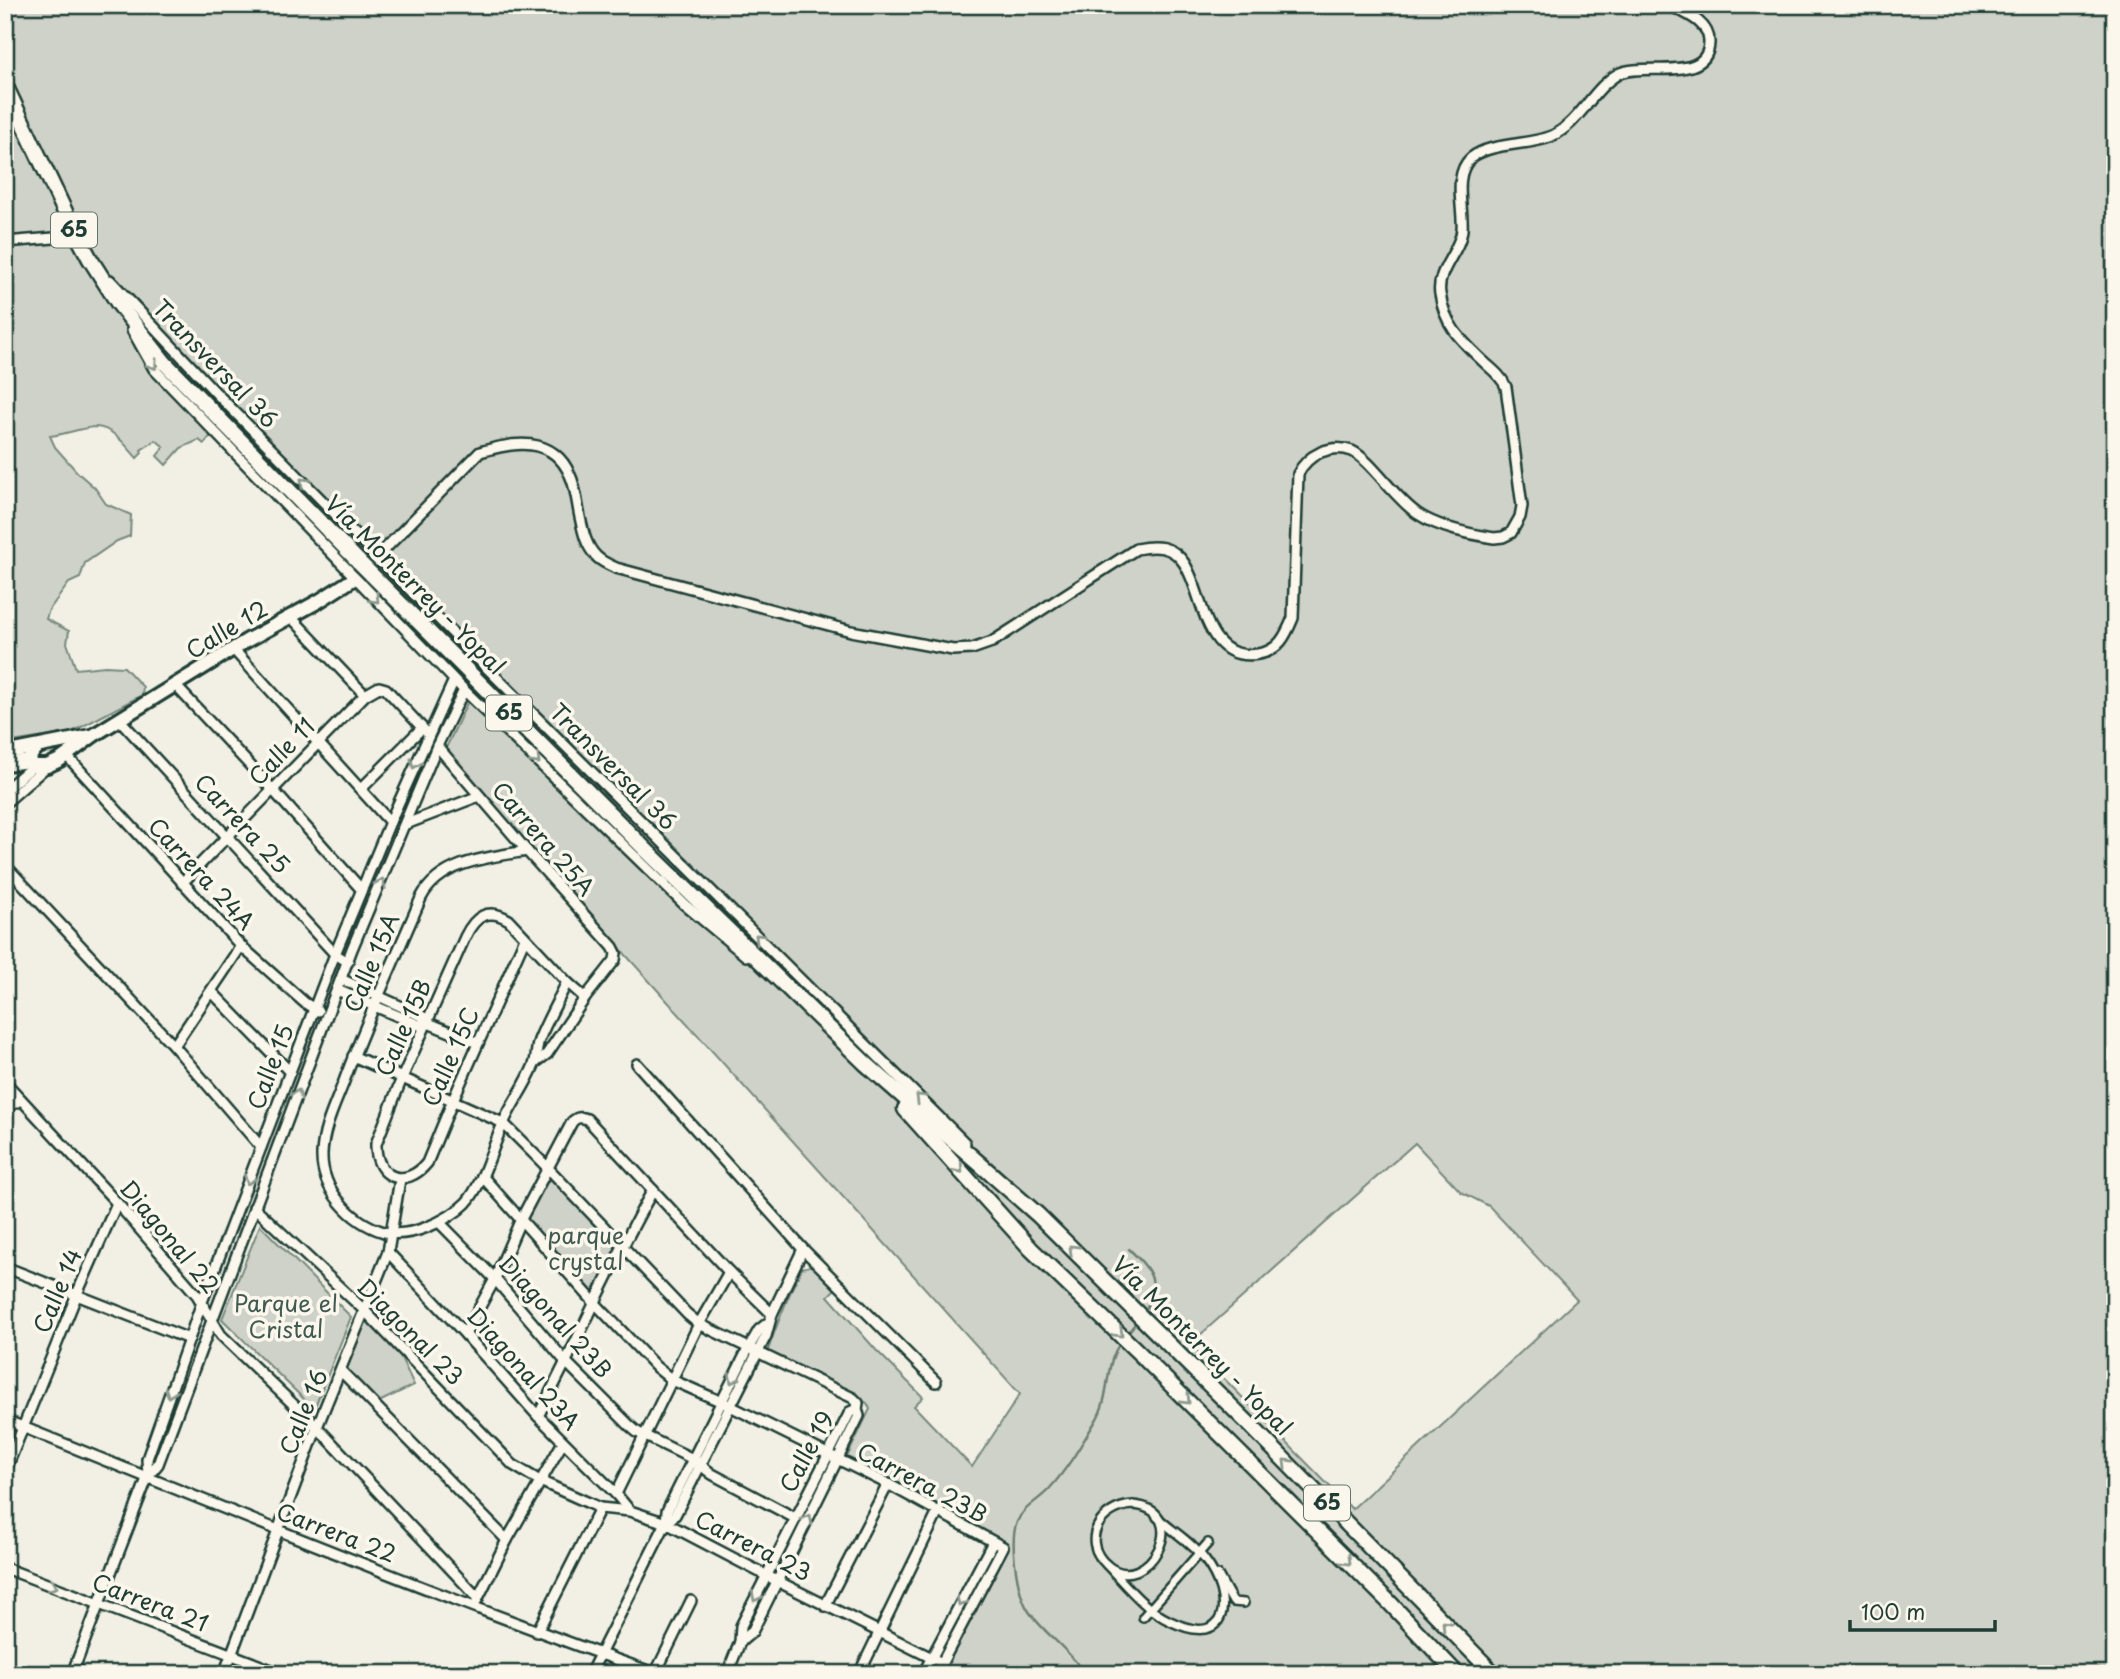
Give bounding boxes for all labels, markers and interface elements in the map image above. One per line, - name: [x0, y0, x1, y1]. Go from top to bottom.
- road number: 65: [51, 212, 97, 247]
- street label: Transversal 36: [145, 291, 287, 435]
- one-way arrow: [144, 357, 157, 370]
- one-way arrow: [300, 477, 313, 490]
- street label: Vía Monterrey - Yopal: [318, 486, 514, 682]
- street label: Calle 12: [179, 591, 274, 667]
- one-way arrow: [367, 591, 380, 604]
- street label: Transversal 36: [542, 694, 686, 838]
- road number: 65: [486, 696, 532, 730]
- street label: Calle 11: [240, 709, 322, 793]
- one-way arrow: [528, 752, 541, 765]
- one-way arrow: [409, 757, 423, 769]
- street label: Carrera 25: [187, 765, 299, 881]
- street label: Carrera 25A: [484, 773, 604, 903]
- street label: Carrera 24A: [141, 809, 264, 937]
- one-way arrow: [373, 877, 387, 890]
- street label: Calle 15A: [334, 907, 407, 1018]
- one-way arrow: [755, 934, 767, 946]
- street label: Calle 15B: [366, 973, 440, 1082]
- street label: Calle 15C: [412, 1001, 487, 1112]
- street label: Calle 15: [237, 1019, 302, 1114]
- one-way arrow: [289, 1089, 303, 1101]
- one-way arrow: [916, 1094, 929, 1107]
- one-way arrow: [951, 1161, 963, 1174]
- street label: Diagonal 22: [112, 1172, 228, 1300]
- one-way arrow: [243, 1174, 257, 1186]
- park label: parque crystal: [547, 1217, 625, 1278]
- street label: Calle 14: [23, 1243, 90, 1338]
- one-way arrow: [1068, 1244, 1081, 1257]
- street label: Diagonal 23B: [491, 1247, 621, 1385]
- street label: Vía Monterrey - Yopal: [1105, 1247, 1301, 1443]
- street label: Diagonal 23: [350, 1269, 473, 1392]
- park label: Parque el Cristal: [234, 1285, 338, 1346]
- street label: Diagonal 23A: [459, 1299, 589, 1437]
- one-way arrow: [1111, 1325, 1124, 1338]
- street label: Calle 16: [270, 1363, 336, 1460]
- one-way arrow: [727, 1372, 741, 1384]
- one-way arrow: [164, 1387, 178, 1399]
- one-way arrow: [1178, 1392, 1191, 1405]
- street label: Calle 19: [770, 1404, 842, 1498]
- street label: Carrera 23B: [851, 1433, 994, 1531]
- one-way arrow: [1282, 1458, 1295, 1471]
- road number: 65: [1304, 1486, 1350, 1520]
- street label: Carrera 22: [272, 1493, 401, 1570]
- street label: Carrera 23: [689, 1500, 818, 1589]
- one-way arrow: [800, 1514, 814, 1526]
- one-way arrow: [1339, 1553, 1352, 1566]
- street label: Carrera 21: [87, 1563, 214, 1640]
- one-way arrow: [46, 1578, 58, 1592]
- scale bar: [1850, 1588, 1996, 1632]
- one-way arrow: [751, 1590, 764, 1603]
- one-way arrow: [955, 1595, 969, 1607]
- text: 100 m: [1861, 1595, 1925, 1627]
- one-way arrow: [1442, 1620, 1455, 1633]

